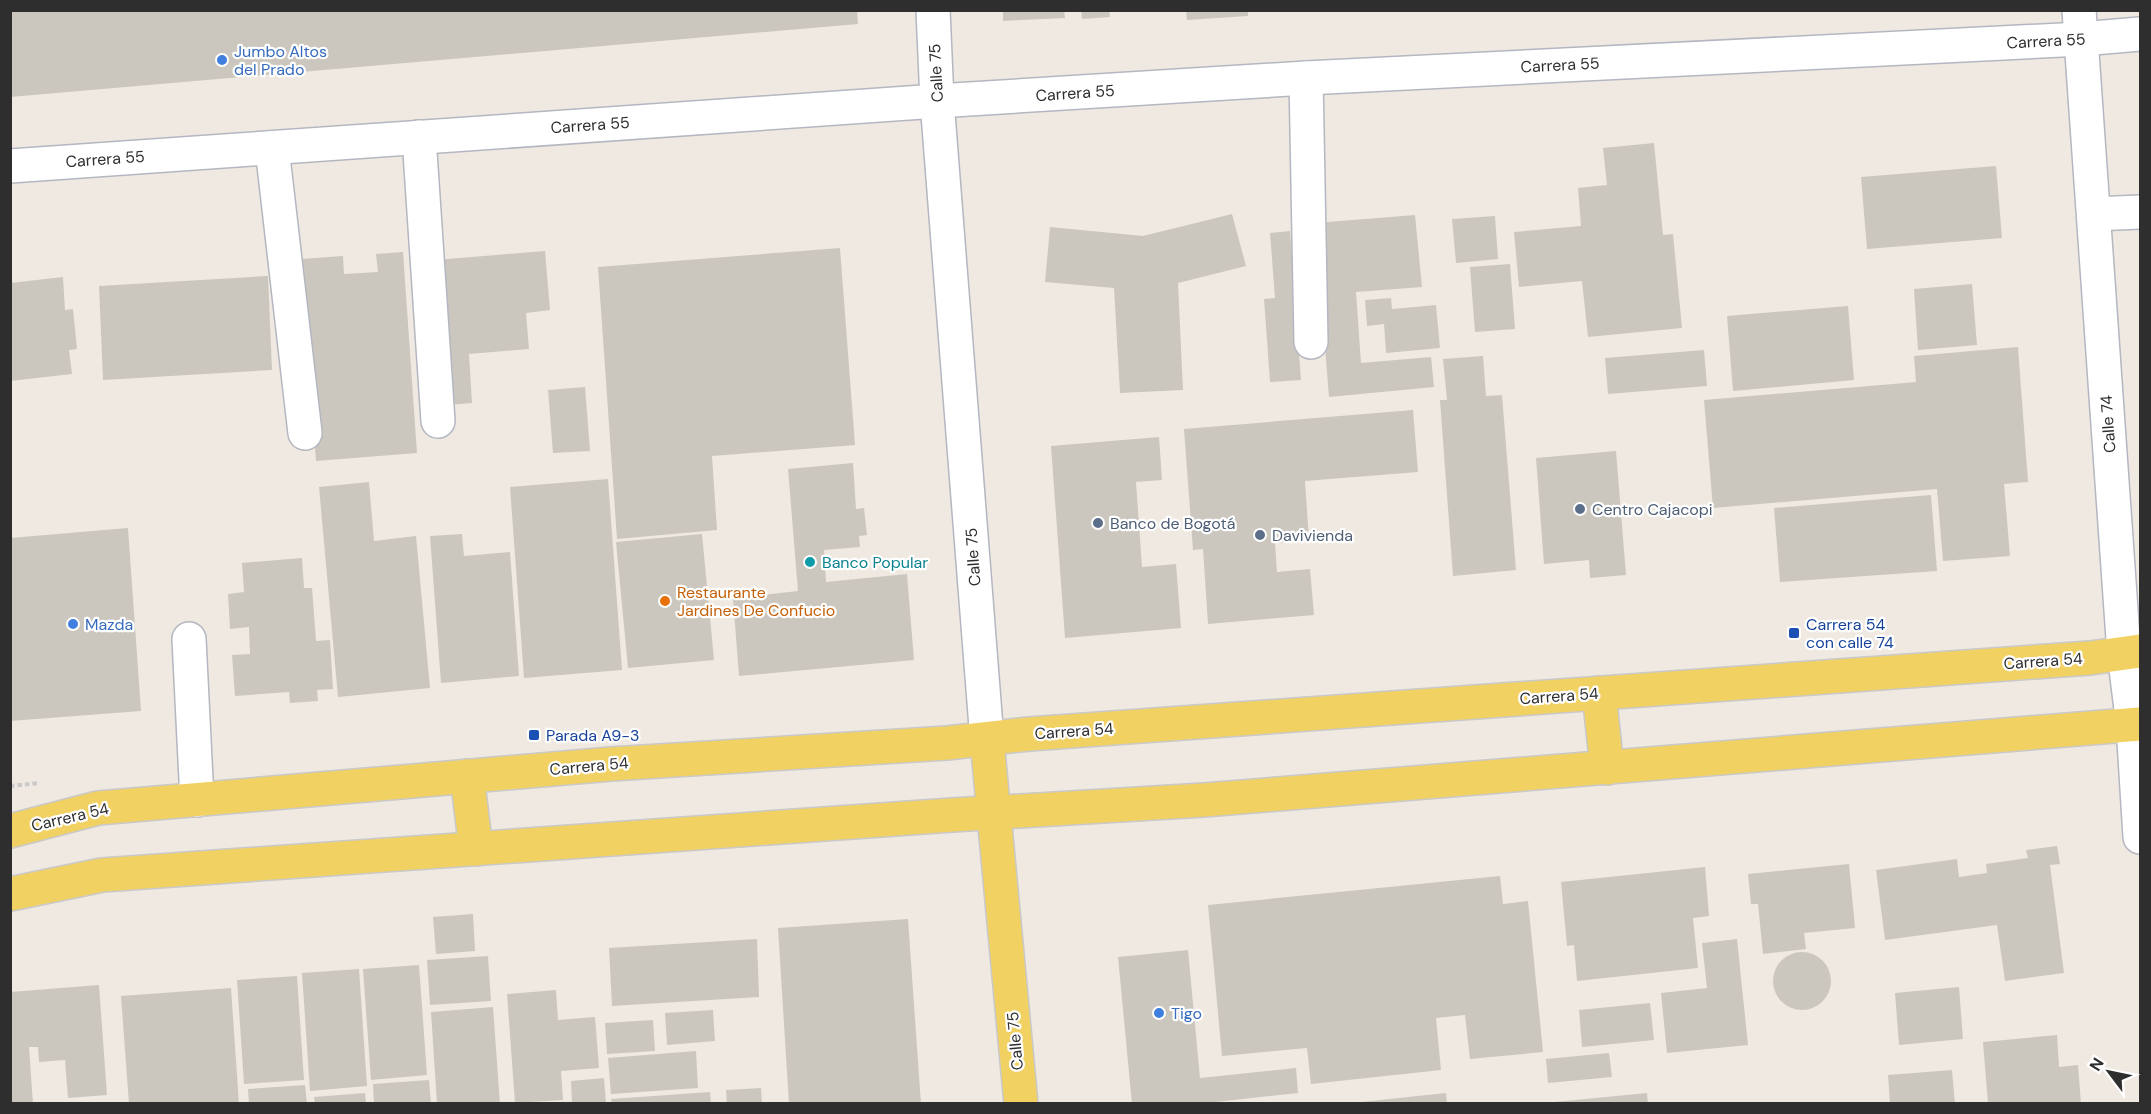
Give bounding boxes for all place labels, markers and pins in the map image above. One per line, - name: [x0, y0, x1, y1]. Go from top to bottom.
- place label: Jumbo Altos del Prado: [234, 41, 327, 80]
- marker: Jumbo Altos del Prado: [215, 53, 229, 67]
- place label: Centro Cajacopi: [1592, 499, 1713, 520]
- marker: Centro Cajacopi: [1573, 502, 1587, 516]
- place label: Banco de Bogotá: [1110, 513, 1235, 534]
- marker: Banco de Bogotá: [1091, 516, 1105, 530]
- place label: Davivienda: [1272, 525, 1353, 546]
- marker: Davivienda: [1253, 528, 1267, 542]
- place label: Banco Popular: [822, 552, 928, 573]
- marker: Banco Popular: [803, 555, 817, 569]
- place label: Restaurante Jardines De Confucio: [677, 582, 835, 621]
- marker: Restaurante Jardines De Confucio: [658, 594, 672, 608]
- place label: Mazda: [85, 614, 133, 635]
- place label: Carrera 54 con calle 74: [1806, 614, 1894, 653]
- marker: Mazda: [66, 617, 80, 631]
- marker: Carrera 54 con calle 74: [1787, 626, 1801, 640]
- place label: Parada A9-3: [546, 725, 639, 746]
- marker: Parada A9-3: [527, 728, 541, 742]
- place label: Tigo: [1171, 1003, 1202, 1024]
- marker: Tigo: [1152, 1006, 1166, 1020]

